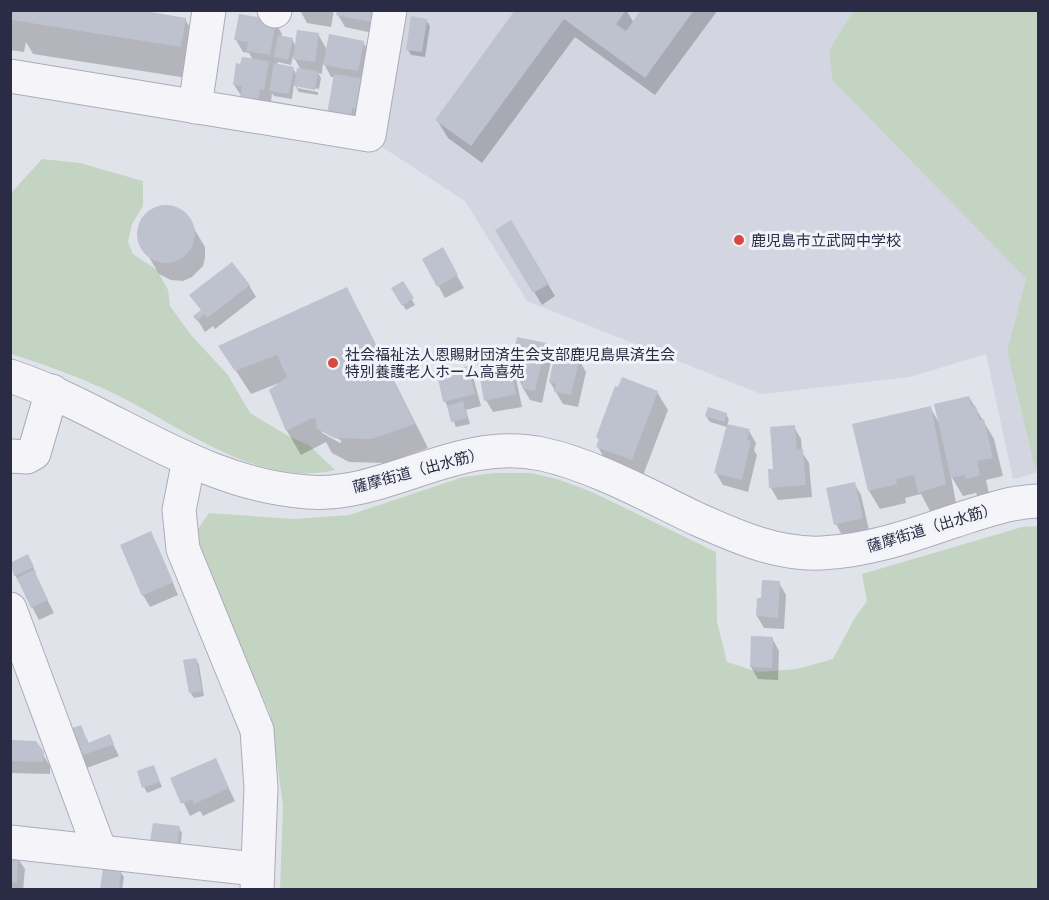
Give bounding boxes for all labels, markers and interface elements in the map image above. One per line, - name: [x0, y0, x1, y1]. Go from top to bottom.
- place label: 鹿児島市立武岡中学校: [751, 231, 901, 250]
- marker: 鹿児島市立武岡中学校: [732, 233, 746, 247]
- place label: 社会福祉法人恩賜財団済生会支部鹿児島県済生会 特別養護老人ホーム高喜苑: [345, 345, 675, 381]
- marker: 社会福祉法人恩賜財団済生会支部鹿児島県済生会 特別養護老人ホーム高喜苑: [326, 356, 340, 370]
- street label: 薩摩街道（出水筋）: [350, 443, 486, 497]
- street label: 薩摩街道（出水筋）: [865, 498, 999, 556]

